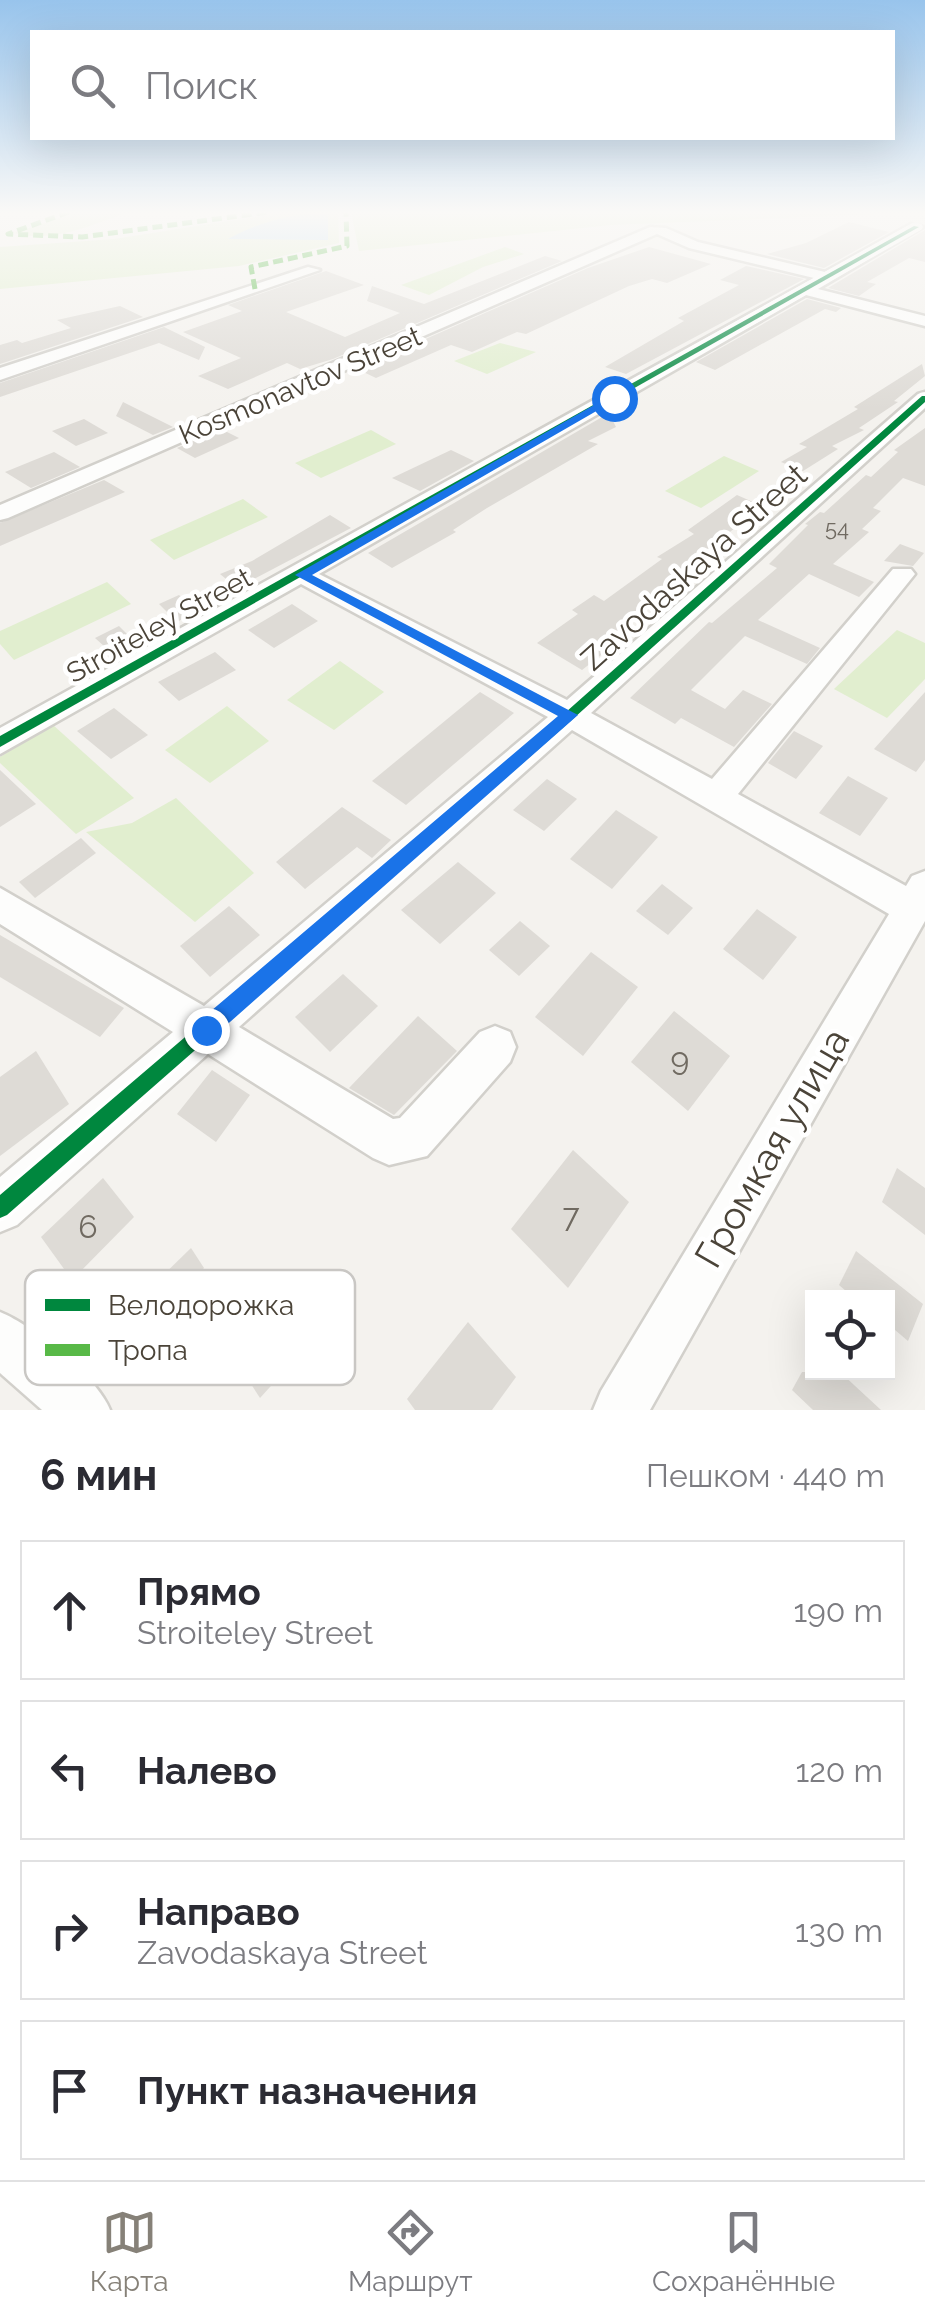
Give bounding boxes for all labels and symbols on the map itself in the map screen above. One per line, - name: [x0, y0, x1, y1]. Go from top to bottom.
- street label: Kosmonavtov Street: [174, 319, 427, 451]
- route start: [592, 376, 638, 422]
- street label: Zavodaskaya Street: [573, 456, 814, 678]
- house number: 54: [825, 515, 849, 541]
- street label: Stroiteley Street: [61, 561, 258, 690]
- route end: [184, 1008, 230, 1054]
- street label: Громкая улица: [685, 1020, 858, 1275]
- house number: 9: [671, 1040, 689, 1077]
- house number: 7: [562, 1197, 580, 1234]
- house number: 6: [78, 1208, 98, 1245]
- legend: [25, 1270, 355, 1385]
- text: Велодорожка: [108, 1289, 294, 1322]
- text: Тропа: [108, 1334, 188, 1367]

